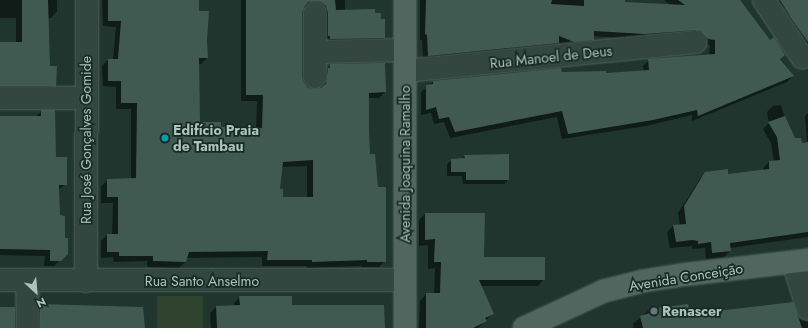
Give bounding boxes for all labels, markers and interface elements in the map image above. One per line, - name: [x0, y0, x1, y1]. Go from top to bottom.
- street label: Rua Manoel de Deus: [489, 42, 613, 72]
- street label: Rua José Gonçalves Gomide: [78, 56, 94, 224]
- street label: Avenida Joaquina Ramalho: [397, 85, 413, 243]
- place label: Edifício Praia de Tambau: [173, 122, 259, 154]
- marker: Edifício Praia de Tambau: [160, 133, 170, 143]
- street label: Avenida Conceição: [628, 260, 744, 294]
- north arrow: [16, 272, 56, 312]
- street label: Rua Santo Anselmo: [145, 273, 259, 289]
- text: N: [34, 294, 49, 312]
- place label: Renascer: [662, 303, 722, 319]
- marker: Renascer: [649, 306, 659, 316]

